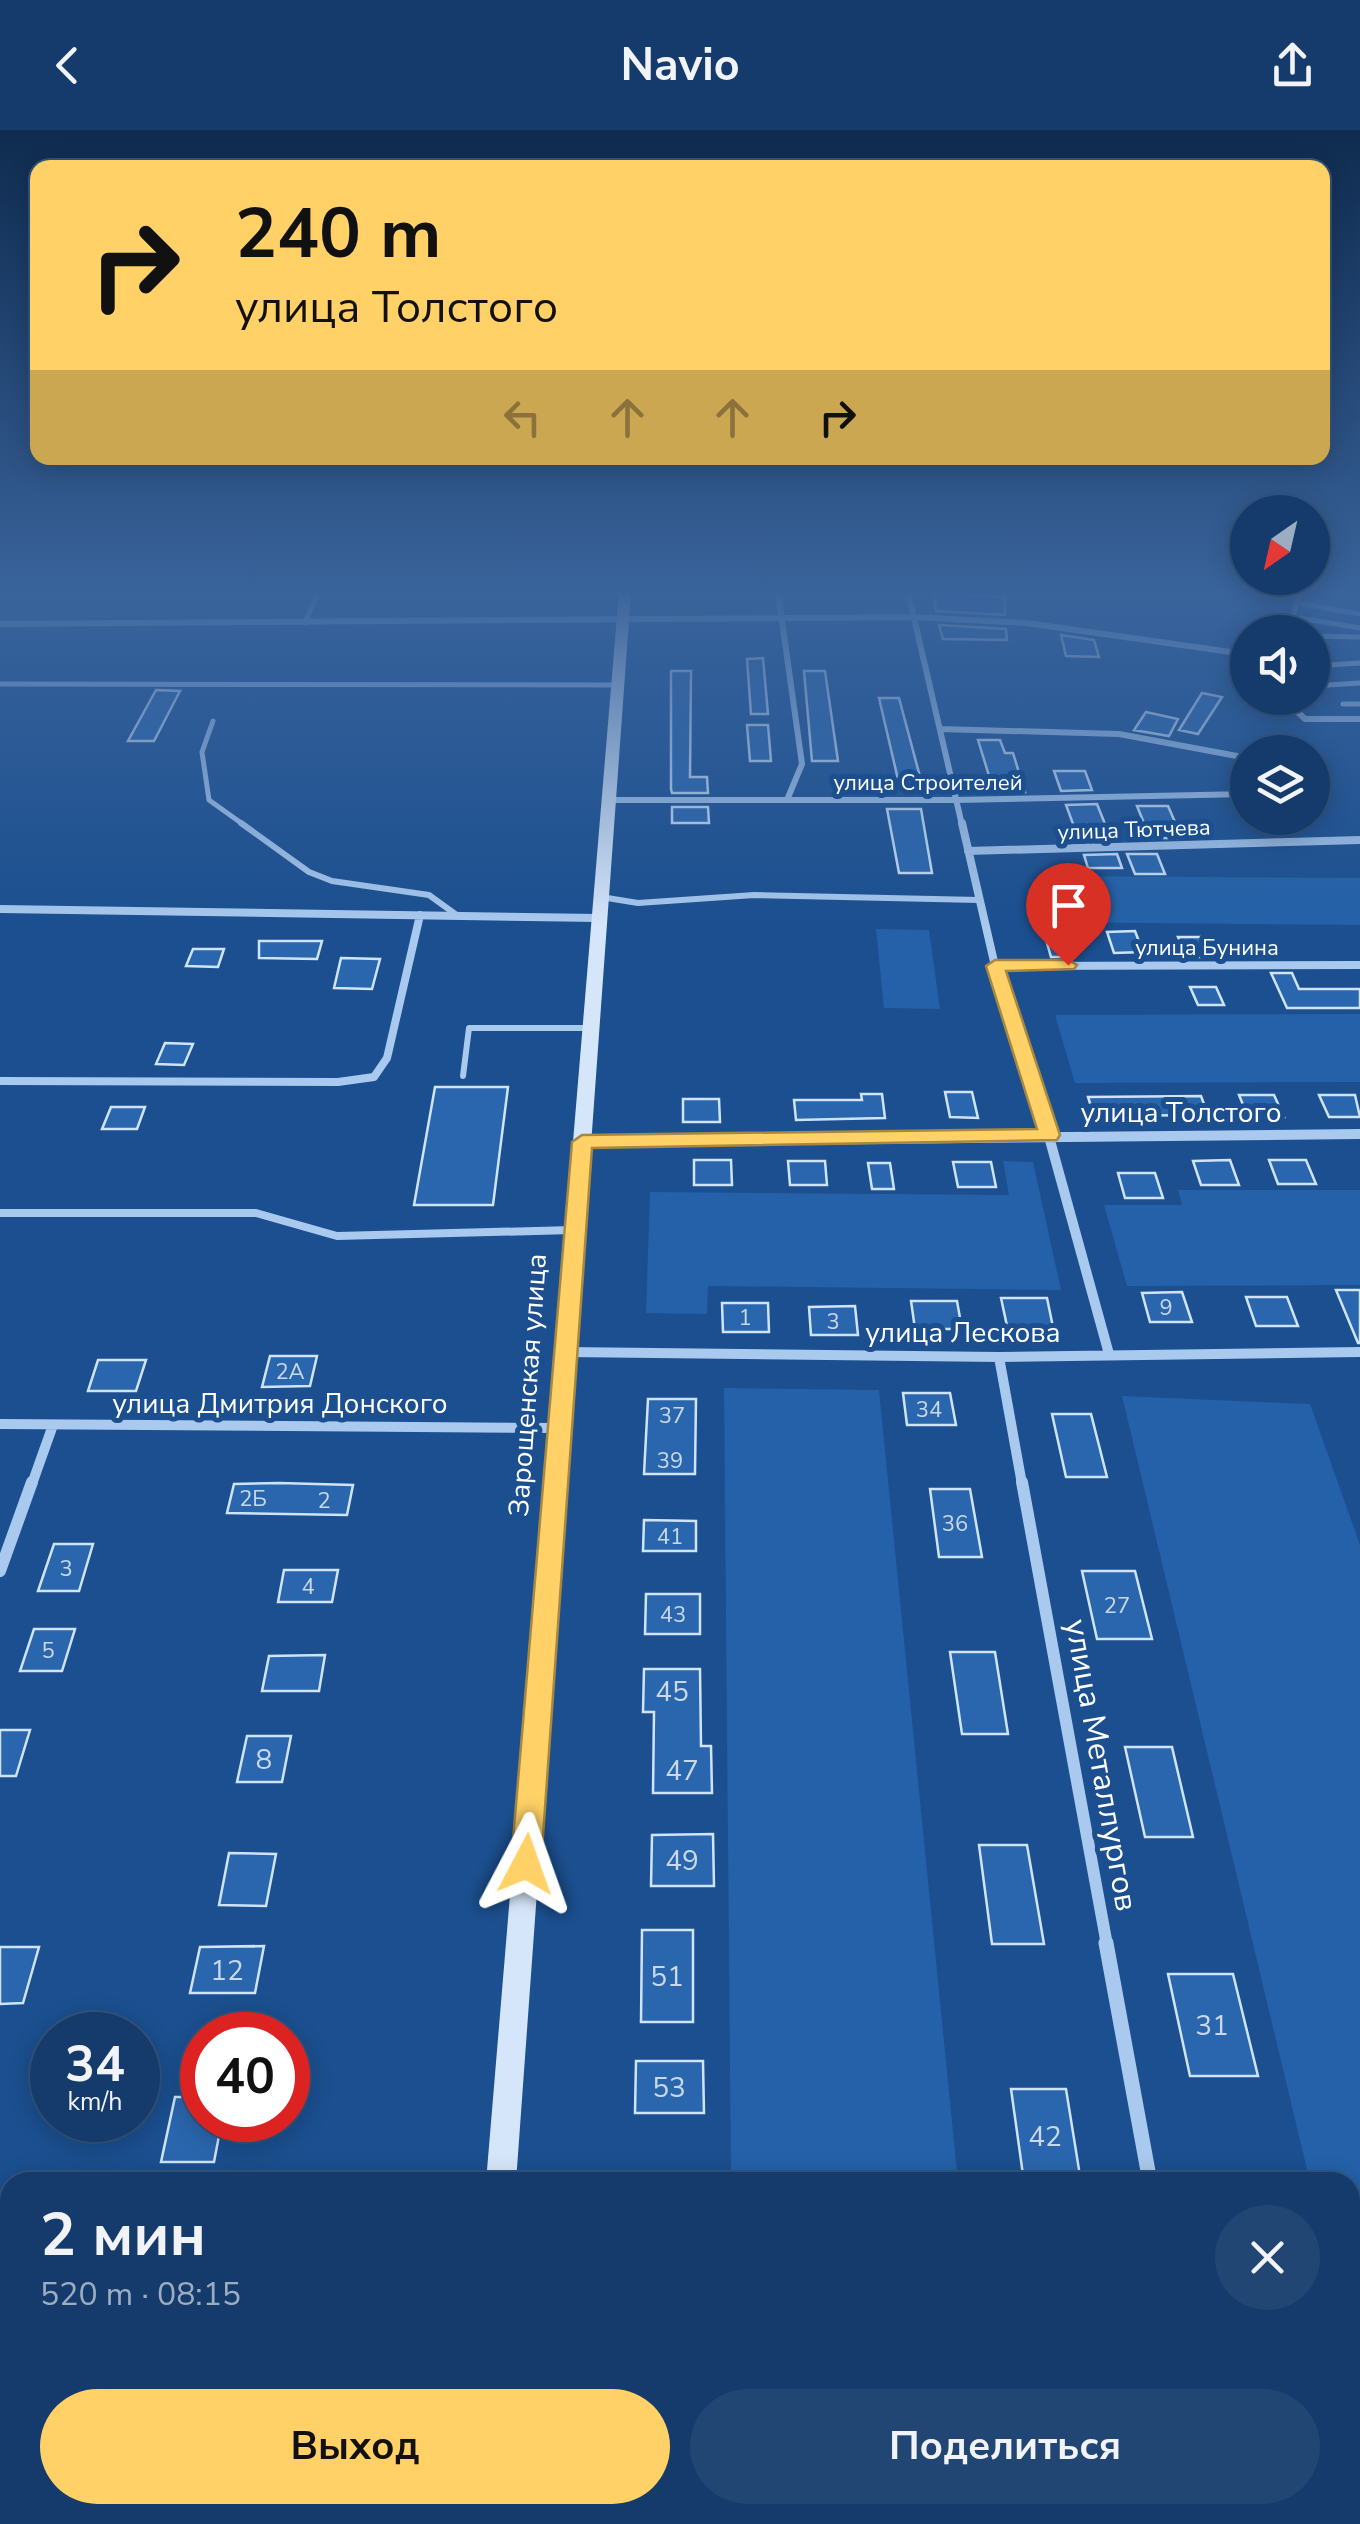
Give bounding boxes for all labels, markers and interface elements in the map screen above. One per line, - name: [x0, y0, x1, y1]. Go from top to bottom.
- text: Navio: [620, 35, 740, 96]
- icon: back: [40, 38, 95, 93]
- icon: share: [1265, 38, 1320, 93]
- text: 240 m: [235, 186, 441, 282]
- icon: right: [70, 200, 200, 330]
- text: улица Толстого: [235, 277, 558, 338]
- icon: left: [495, 390, 550, 445]
- icon: ahead: [600, 390, 655, 445]
- icon: ahead: [705, 390, 760, 445]
- icon: right: [810, 390, 865, 445]
- north arrow: [1230, 495, 1330, 595]
- map controls: [1230, 495, 1330, 835]
- button: sound: [1230, 615, 1330, 715]
- button: layers: [1230, 735, 1330, 835]
- street label: улица Строителей: [834, 768, 1023, 798]
- street label: улица Тютчева: [1057, 812, 1211, 848]
- pin: [1026, 863, 1111, 966]
- icon: arrive: [1041, 878, 1096, 933]
- street label: улица Бунина: [1135, 933, 1279, 963]
- street label: улица Толстого: [1080, 1094, 1282, 1132]
- street label: Зарощенская улица: [500, 1252, 556, 1518]
- house number: 9: [1159, 1293, 1173, 1323]
- house number: 1: [738, 1303, 752, 1333]
- house number: 3: [826, 1307, 840, 1337]
- street label: улица Лескова: [865, 1314, 1061, 1352]
- house number: 2А: [275, 1357, 305, 1387]
- street label: улица Дмитрия Донского: [112, 1385, 448, 1423]
- house number: 34: [916, 1395, 942, 1425]
- house number: 37: [659, 1401, 685, 1431]
- house number: 39: [657, 1446, 683, 1476]
- house number: 2Б: [239, 1484, 267, 1514]
- house number: 2: [317, 1486, 331, 1516]
- house number: 36: [942, 1509, 968, 1539]
- house number: 41: [657, 1522, 683, 1552]
- house number: 3: [59, 1554, 73, 1584]
- house number: 4: [301, 1572, 315, 1602]
- house number: 27: [1104, 1591, 1130, 1621]
- house number: 43: [660, 1600, 686, 1630]
- street label: улица Металлургов: [1055, 1616, 1148, 1914]
- house number: 5: [41, 1636, 55, 1666]
- house number: 45: [655, 1673, 689, 1711]
- house number: 8: [256, 1741, 272, 1779]
- house number: 47: [665, 1752, 699, 1790]
- position arrow: [474, 1812, 578, 1916]
- house number: 49: [665, 1842, 699, 1880]
- house number: 12: [210, 1952, 244, 1990]
- house number: 51: [650, 1958, 684, 1996]
- house number: 31: [1195, 2007, 1229, 2045]
- speed limit sign: 40: [180, 2012, 310, 2142]
- text: 34: [65, 2030, 125, 2099]
- house number: 53: [652, 2069, 686, 2107]
- text: km/h: [67, 2085, 123, 2119]
- house number: 42: [1028, 2118, 1062, 2156]
- text: 2 мин: [40, 2194, 206, 2276]
- button: close: [1215, 2205, 1320, 2310]
- text: 520 m · 08:15: [40, 2273, 241, 2316]
- button: Выход: [40, 2389, 670, 2504]
- button: Поделиться: [690, 2389, 1320, 2504]

